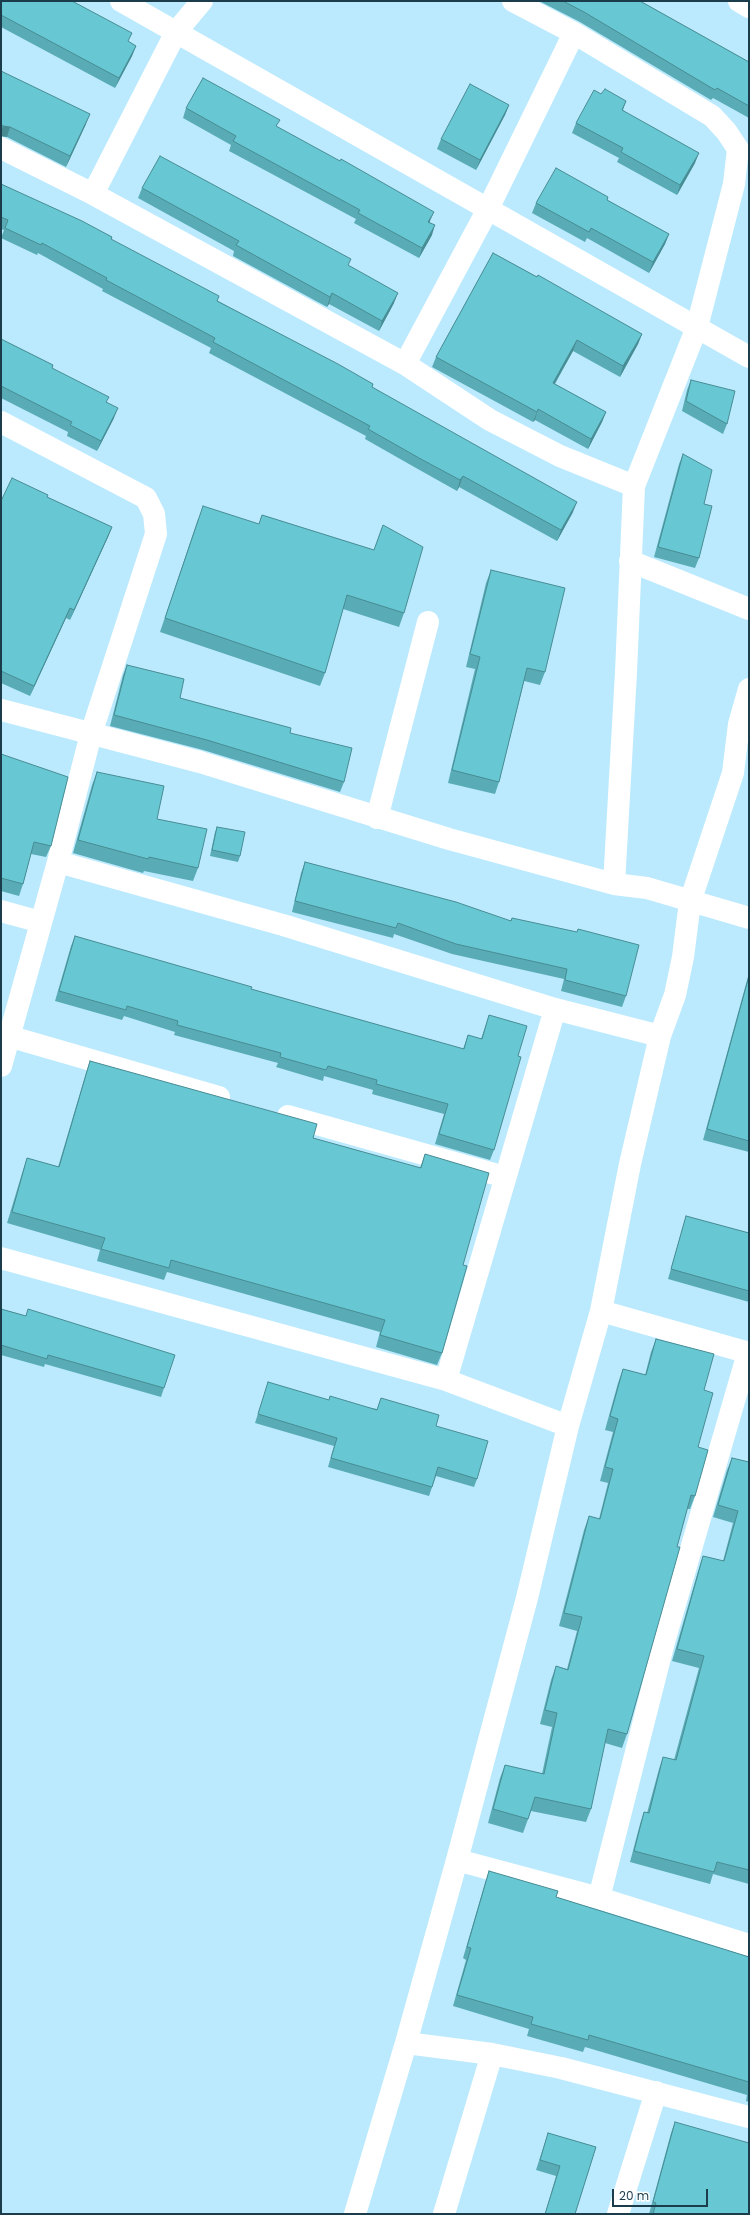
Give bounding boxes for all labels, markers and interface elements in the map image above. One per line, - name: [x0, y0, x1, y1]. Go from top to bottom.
- scale bar: [614, 2181, 710, 2207]
- text: 20 m: [619, 2187, 649, 2204]

